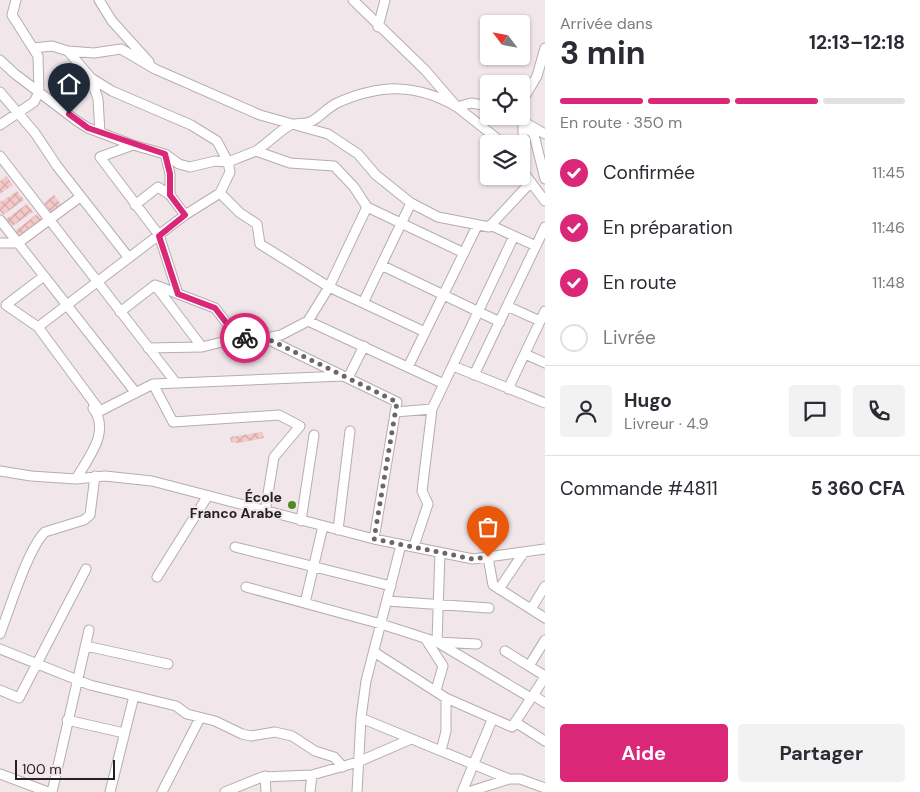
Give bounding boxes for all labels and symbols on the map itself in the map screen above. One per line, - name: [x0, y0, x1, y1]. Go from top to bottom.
- north arrow: [480, 15, 530, 65]
- pin: [48, 63, 90, 114]
- courier: [220, 313, 270, 363]
- place label: École Franco Arabe: [190, 488, 282, 522]
- marker: École Franco Arabe: [286, 499, 298, 511]
- pin: [467, 506, 509, 557]
- scale bar: [15, 757, 115, 780]

